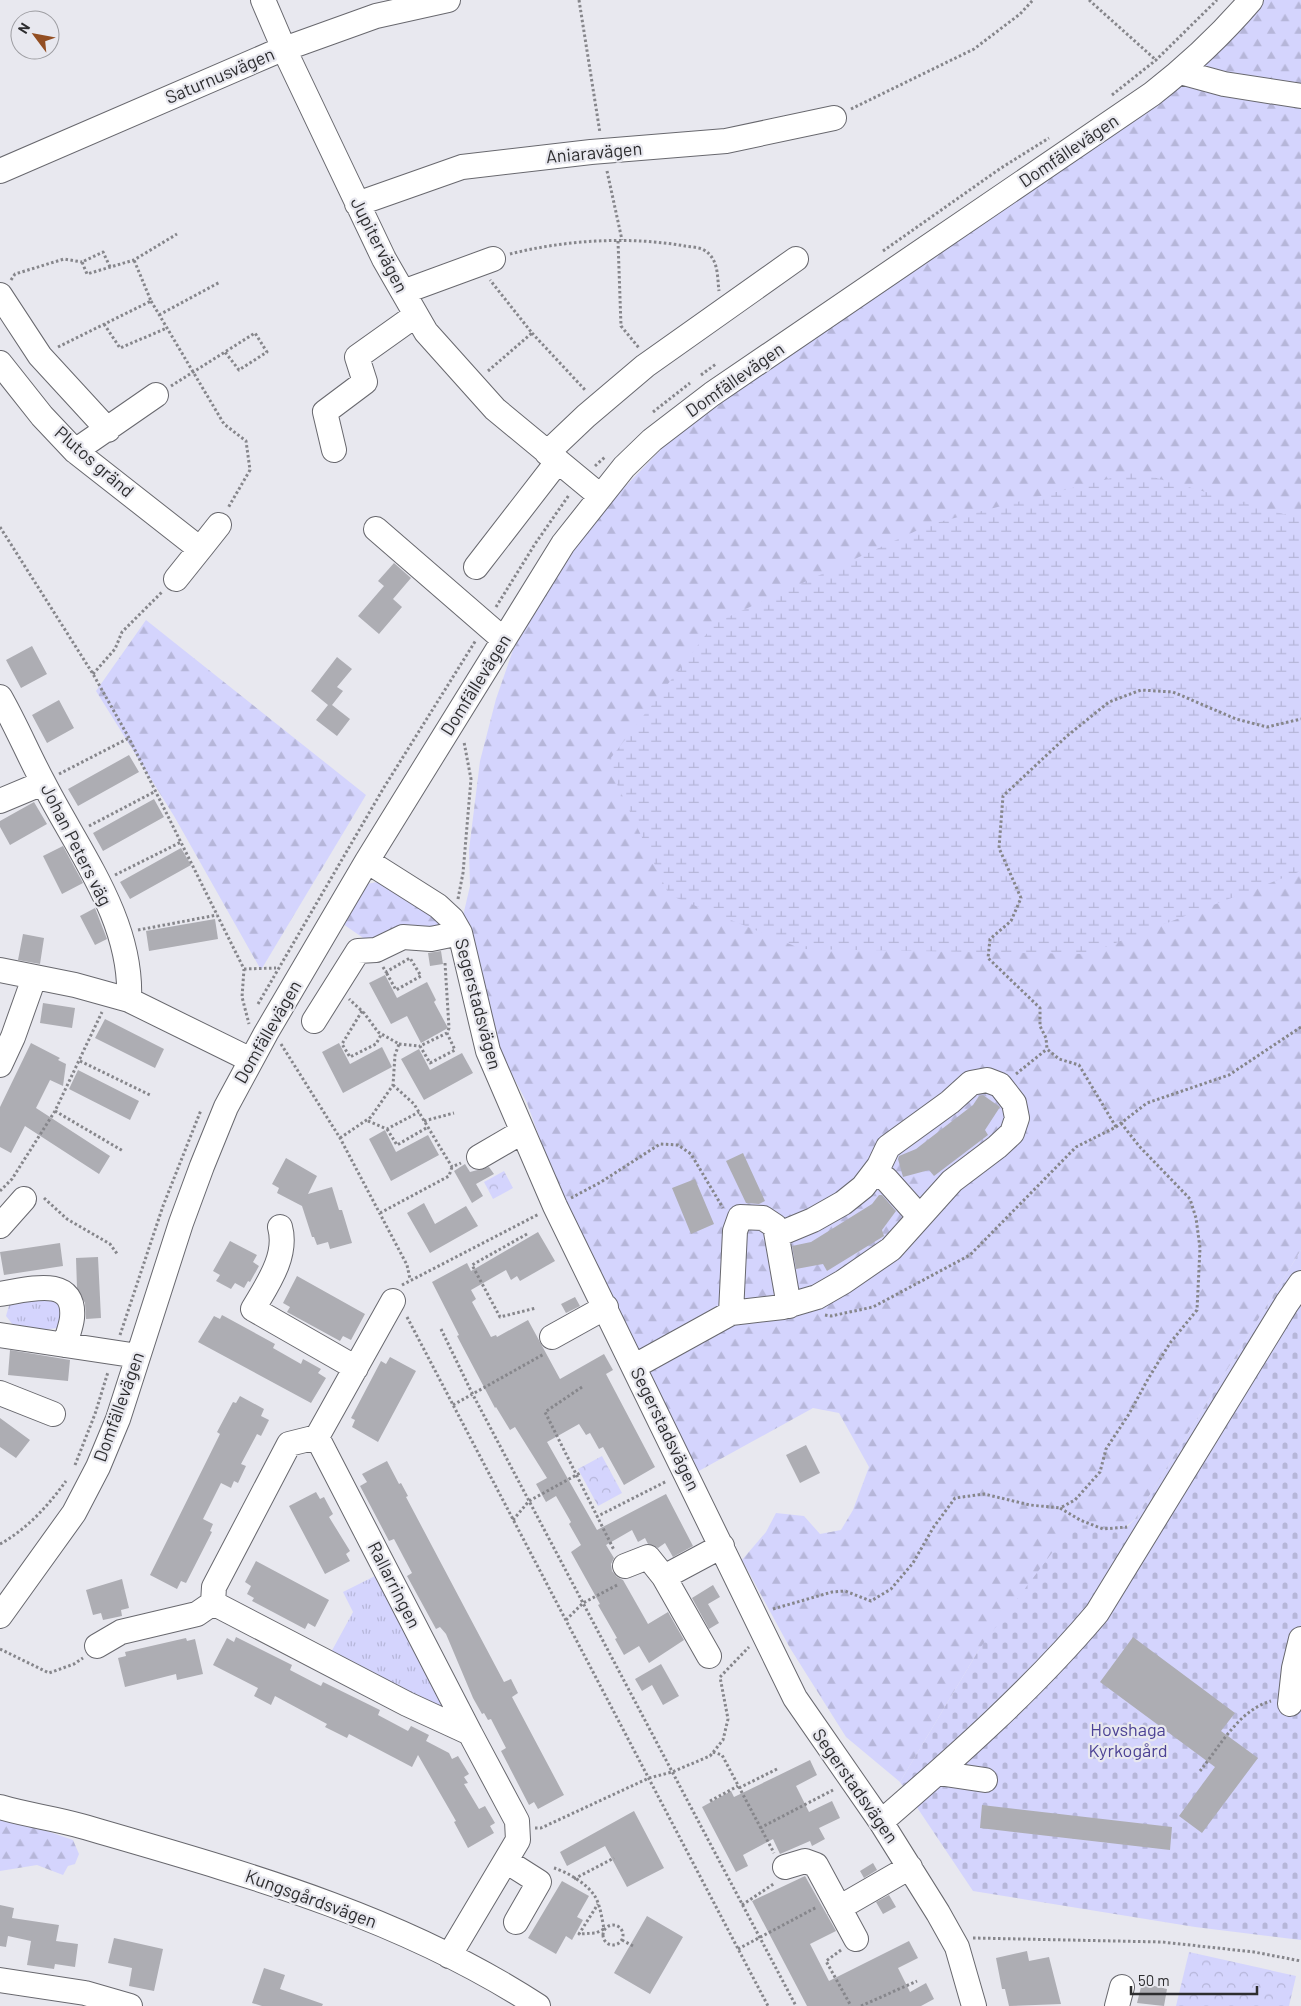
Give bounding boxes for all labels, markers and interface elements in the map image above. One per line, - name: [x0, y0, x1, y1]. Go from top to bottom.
- north arrow: [10, 10, 60, 60]
- text: N: [14, 19, 33, 36]
- street label: Saturnusvägen: [162, 42, 277, 108]
- street label: Domfällevägen: [1015, 109, 1122, 191]
- street label: Aniaravägen: [545, 137, 643, 167]
- street label: Jupitervägen: [346, 193, 413, 296]
- street label: Domfällevägen: [681, 337, 788, 421]
- street label: Plutos gränd: [51, 421, 139, 502]
- street label: Domfällevägen: [435, 630, 515, 739]
- street label: Johan Peters väg: [37, 780, 117, 909]
- street label: Segerstadsvägen: [451, 936, 507, 1072]
- street label: Domfällevägen: [229, 976, 305, 1087]
- street label: Domfällevägen: [88, 1349, 148, 1465]
- street label: Segerstadsvägen: [627, 1363, 705, 1494]
- street label: Rallarringen: [364, 1538, 426, 1631]
- park label: Hovshaga Kyrkogård: [1088, 1718, 1168, 1761]
- street label: Segerstadsvägen: [808, 1724, 903, 1847]
- street label: Kungsgårdsvägen: [243, 1864, 380, 1932]
- scale bar: [1131, 1964, 1257, 1996]
- text: 50 m: [1138, 1971, 1170, 1989]

